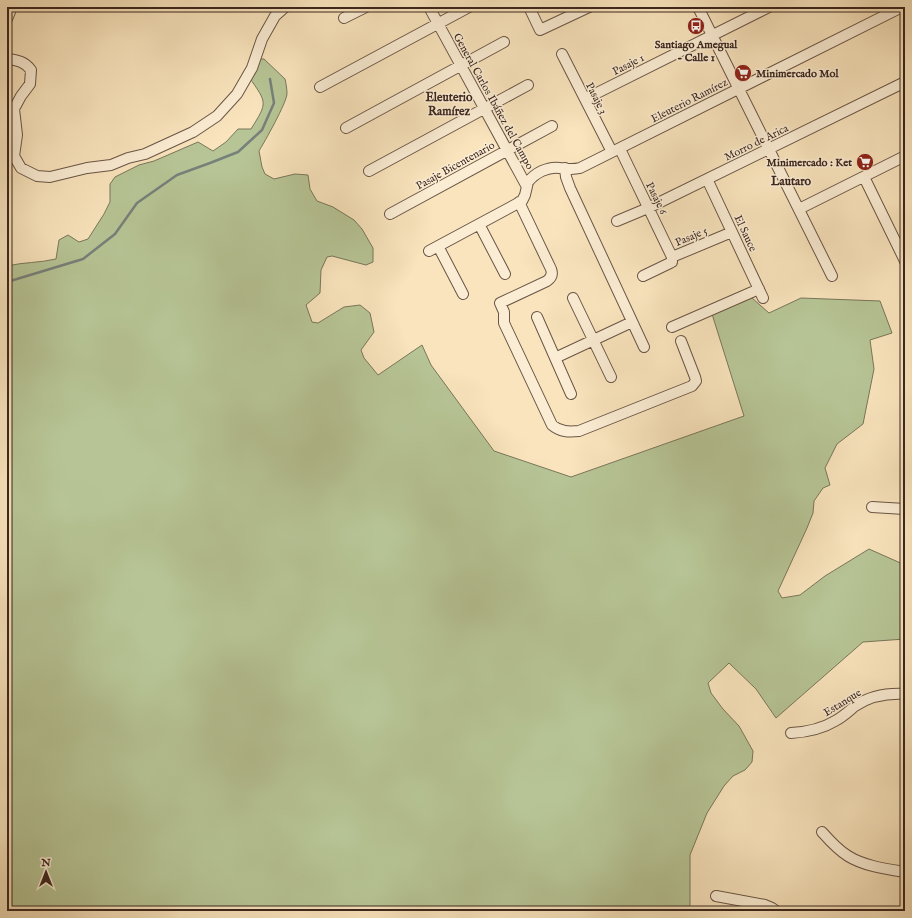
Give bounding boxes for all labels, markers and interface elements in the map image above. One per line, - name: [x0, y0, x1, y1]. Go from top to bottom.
- bus stop icon: Santiago Amegual - Calle 1: [686, 16, 706, 36]
- street label: General Carlos Ibáñez del Campo: [450, 31, 537, 172]
- place label: Santiago Amegual - Calle 1: [655, 38, 738, 65]
- street label: Pasaje 1: [610, 51, 647, 79]
- supermarket icon: Minimercado Mol: [733, 63, 753, 83]
- place label: Minimercado Mol: [756, 67, 839, 81]
- street label: Eleuterio Ramírez: [649, 76, 730, 126]
- street label: Pasaje 3: [582, 80, 610, 117]
- district label: Eleuterio Ramírez: [426, 90, 473, 119]
- street label: Morro de Arica: [722, 121, 791, 164]
- street label: Pasaje Bicentenario: [414, 138, 497, 193]
- supermarket icon: Minimercado : Ket: [855, 152, 875, 172]
- place label: Minimercado : Ket: [767, 156, 852, 170]
- district label: Lautaro: [770, 174, 812, 189]
- street label: Pasaje 6: [642, 180, 670, 217]
- street label: El Sauce: [731, 213, 760, 254]
- street label: Pasaje 5: [673, 224, 710, 250]
- street label: Estanque: [821, 686, 864, 720]
- north arrow: [26, 852, 66, 892]
- text: N: [40, 856, 51, 870]

